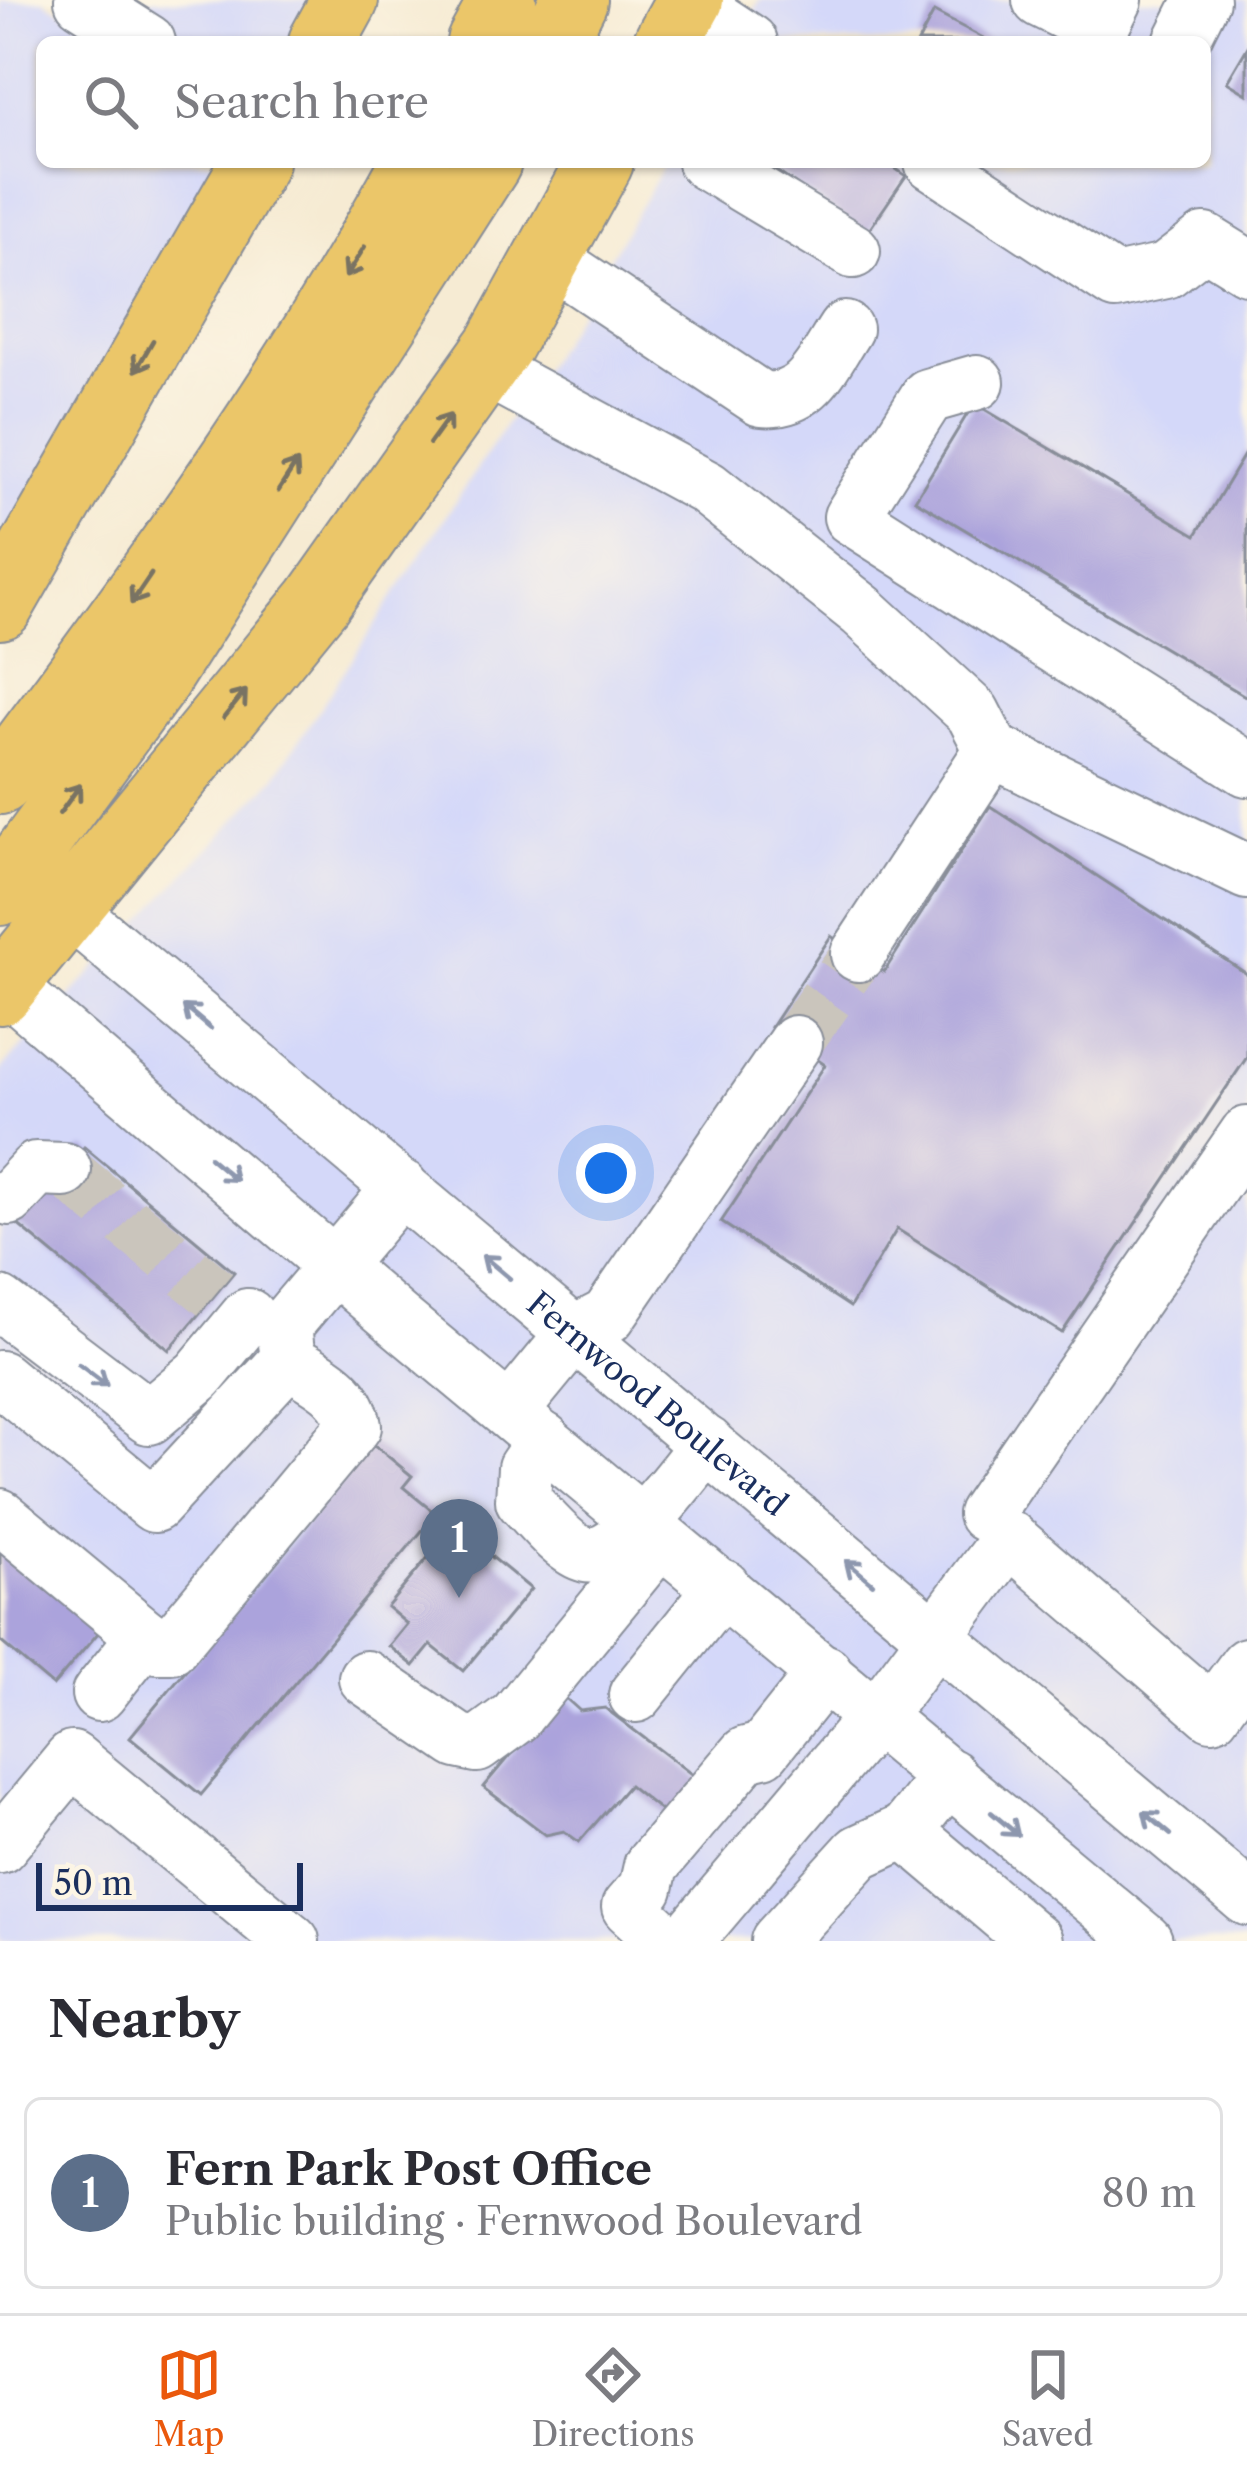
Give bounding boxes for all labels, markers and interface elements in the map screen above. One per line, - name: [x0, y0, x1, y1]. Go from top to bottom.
- search box: [36, 36, 1211, 168]
- icon: search: [78, 69, 144, 135]
- text: Search here: [174, 74, 429, 130]
- one-way arrow: [343, 244, 367, 278]
- one-way arrow: [132, 338, 156, 373]
- one-way arrow: [428, 413, 453, 446]
- one-way arrow: [276, 459, 300, 493]
- one-way arrow: [129, 571, 154, 605]
- one-way arrow: [221, 689, 247, 721]
- one-way arrow: [57, 783, 83, 816]
- one-way arrow: [182, 1003, 213, 1031]
- your location: [576, 1143, 636, 1203]
- one-way arrow: [207, 1155, 238, 1183]
- one-way arrow: [481, 1253, 512, 1281]
- street label: Fernwood Boulevard: [519, 1283, 796, 1524]
- one-way arrow: [77, 1361, 109, 1388]
- pin: 1: [420, 1499, 498, 1598]
- one-way arrow: [844, 1558, 875, 1586]
- one-way arrow: [989, 1809, 1020, 1837]
- one-way arrow: [1142, 1809, 1173, 1837]
- scale bar: [36, 1857, 303, 1910]
- text: 50 m: [54, 1863, 132, 1904]
- text: Nearby: [48, 1988, 240, 2050]
- text: Fern Park Post Office: [165, 2141, 652, 2197]
- text: 1: [81, 2169, 99, 2217]
- text: 80 m: [1101, 2169, 1196, 2217]
- text: Public building · Fernwood Boulevard: [165, 2197, 863, 2245]
- tab: Map: [154, 2342, 224, 2455]
- tab: Directions: [532, 2342, 695, 2455]
- tab: Saved: [1002, 2342, 1093, 2455]

